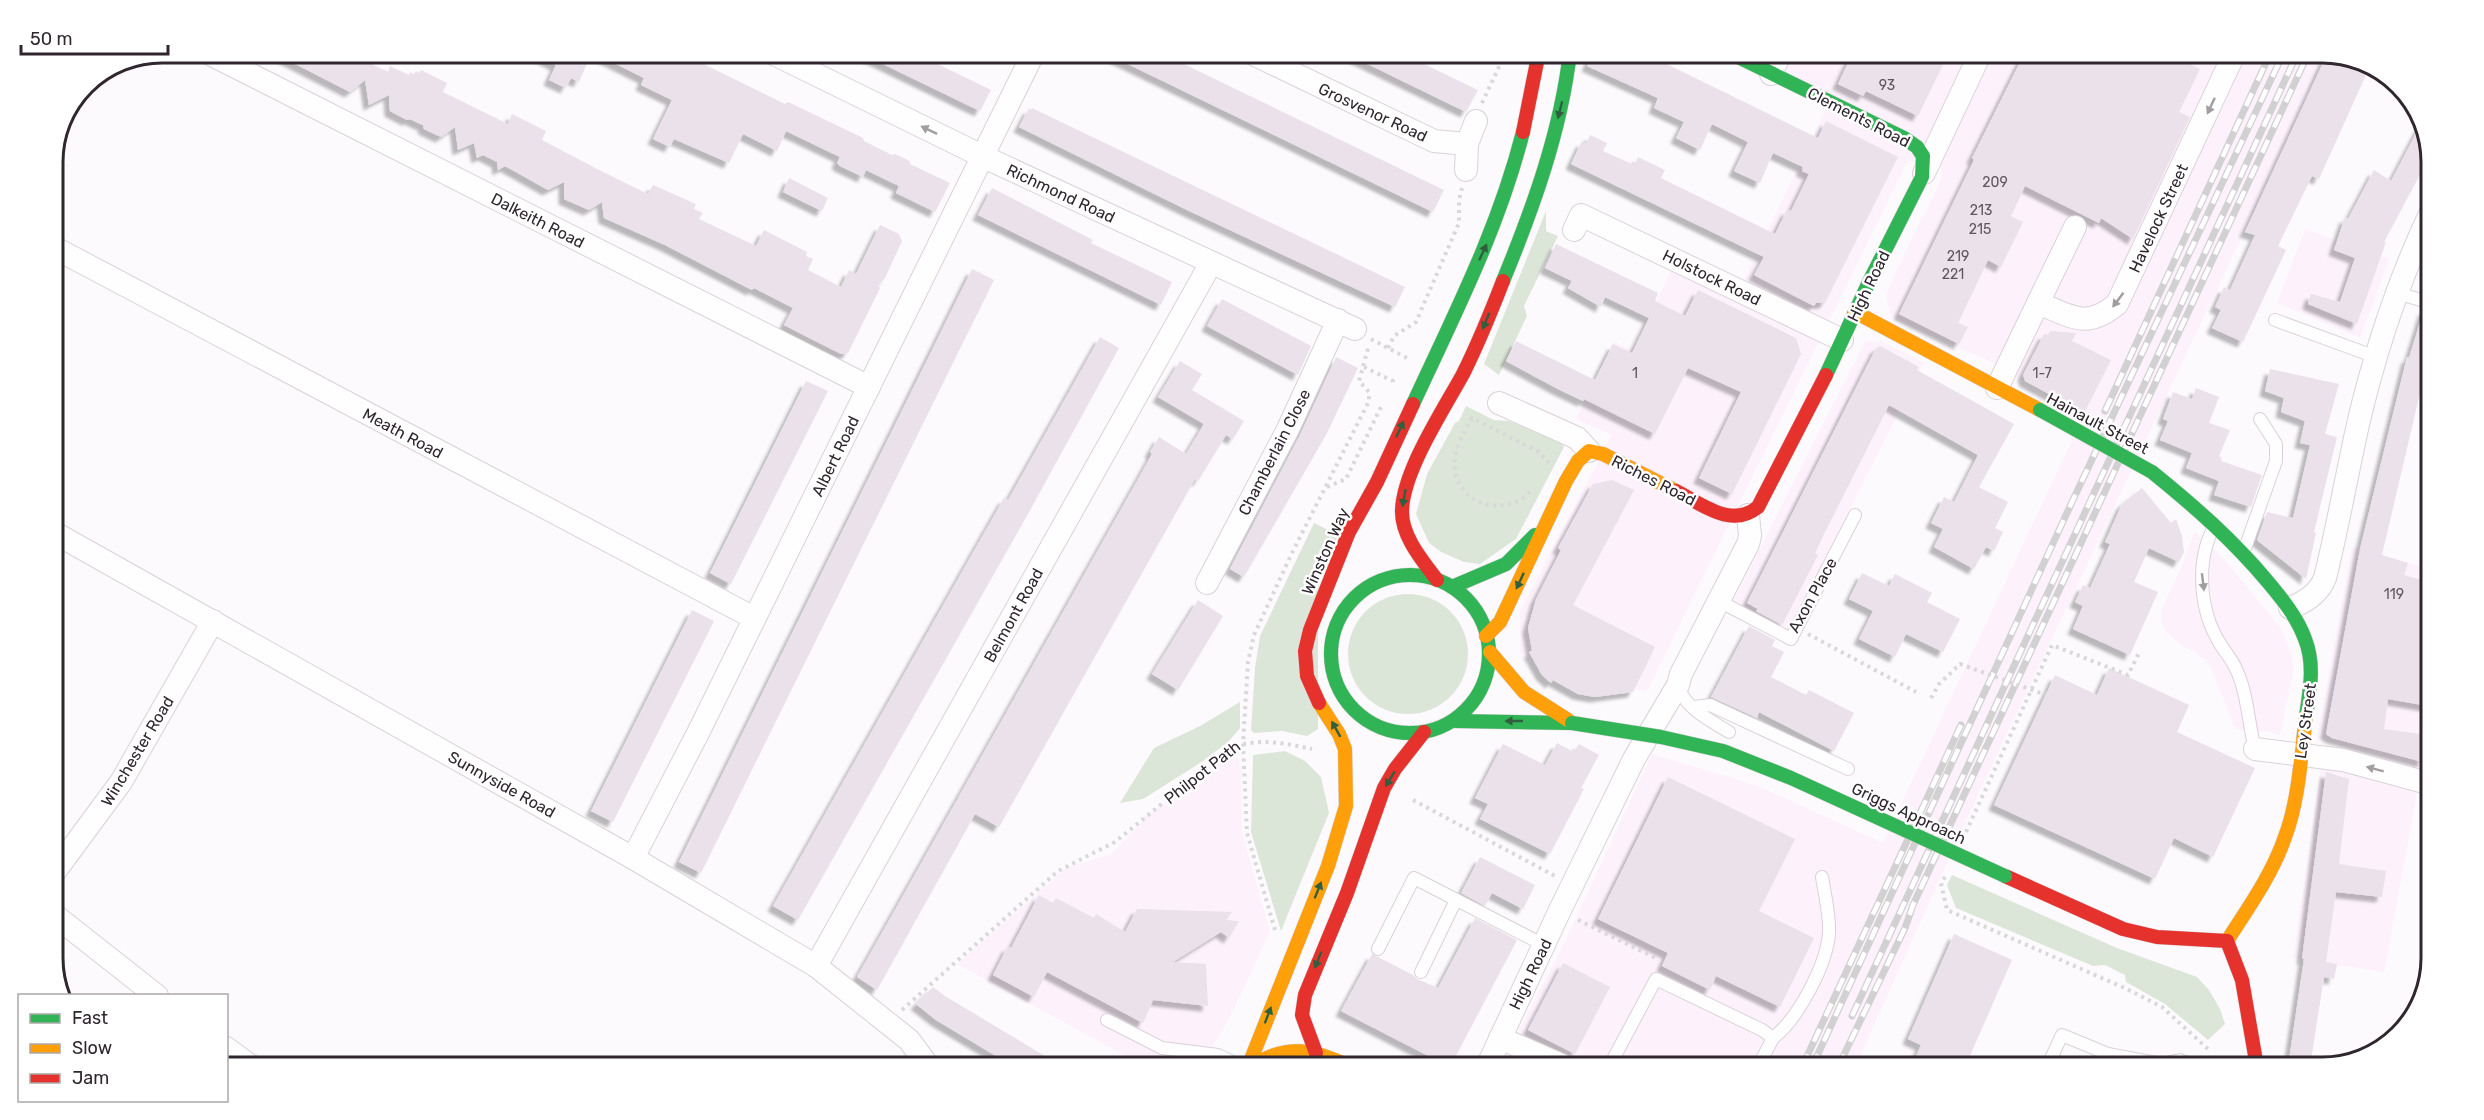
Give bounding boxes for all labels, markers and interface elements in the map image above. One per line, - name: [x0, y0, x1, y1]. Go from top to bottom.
- scale bar: [21, 18, 168, 56]
- text: 50 m: [30, 28, 73, 50]
- house number: 93: [1879, 77, 1895, 94]
- street label: Grosvenor Road: [1315, 79, 1430, 146]
- street label: Clements Road: [1804, 83, 1913, 151]
- one-way arrow: [2206, 97, 2215, 114]
- one-way arrow: [1554, 101, 1564, 119]
- one-way arrow: [921, 125, 938, 135]
- street label: Richmond Road: [1004, 160, 1118, 227]
- street label: Havelock Street: [2125, 161, 2192, 276]
- house number: 209: [1982, 174, 2008, 191]
- street label: Dalkeith Road: [488, 189, 588, 252]
- house number: 213: [1970, 202, 1992, 219]
- house number: 215: [1969, 221, 1991, 238]
- one-way arrow: [1479, 244, 1488, 261]
- street label: Holstock Road: [1660, 245, 1764, 309]
- street label: High Road: [1843, 248, 1894, 325]
- house number: 219: [1947, 248, 1969, 265]
- house number: 221: [1942, 266, 1964, 283]
- one-way arrow: [2111, 292, 2124, 308]
- one-way arrow: [1481, 313, 1490, 330]
- house number: 1: [1632, 365, 1638, 382]
- house number: 1-7: [2032, 365, 2052, 382]
- street label: Chamberlain Close: [1234, 386, 1314, 518]
- street label: Hainault Street: [2044, 389, 2152, 458]
- street label: Meath Road: [359, 404, 446, 463]
- street label: Albert Road: [808, 413, 863, 500]
- one-way arrow: [1396, 420, 1405, 437]
- street label: Riches Road: [1609, 451, 1699, 510]
- one-way arrow: [1400, 489, 1409, 508]
- street label: Winston Way: [1298, 505, 1353, 598]
- street label: Axon Place: [1784, 554, 1841, 636]
- street label: Belmont Road: [980, 565, 1047, 666]
- one-way arrow: [1516, 572, 1525, 589]
- one-way arrow: [2198, 572, 2208, 591]
- house number: 119: [2384, 586, 2404, 603]
- street label: Ley Street: [2291, 682, 2320, 760]
- street label: Winchester Road: [97, 693, 178, 810]
- one-way arrow: [1504, 716, 1523, 726]
- one-way arrow: [1331, 720, 1341, 737]
- street label: Philpot Path: [1160, 737, 1244, 808]
- street label: Sunnyside Road: [445, 747, 559, 822]
- one-way arrow: [2366, 763, 2384, 773]
- one-way arrow: [1384, 771, 1395, 787]
- street label: Griggs Approach: [1849, 779, 1969, 848]
- one-way arrow: [1313, 880, 1323, 898]
- street label: High Road: [1505, 936, 1556, 1013]
- one-way arrow: [1313, 951, 1323, 969]
- legend: [18, 994, 228, 1102]
- one-way arrow: [1263, 1006, 1273, 1024]
- text: Fast: [72, 1007, 108, 1029]
- text: Slow: [72, 1037, 112, 1059]
- text: Jam: [72, 1067, 109, 1089]

